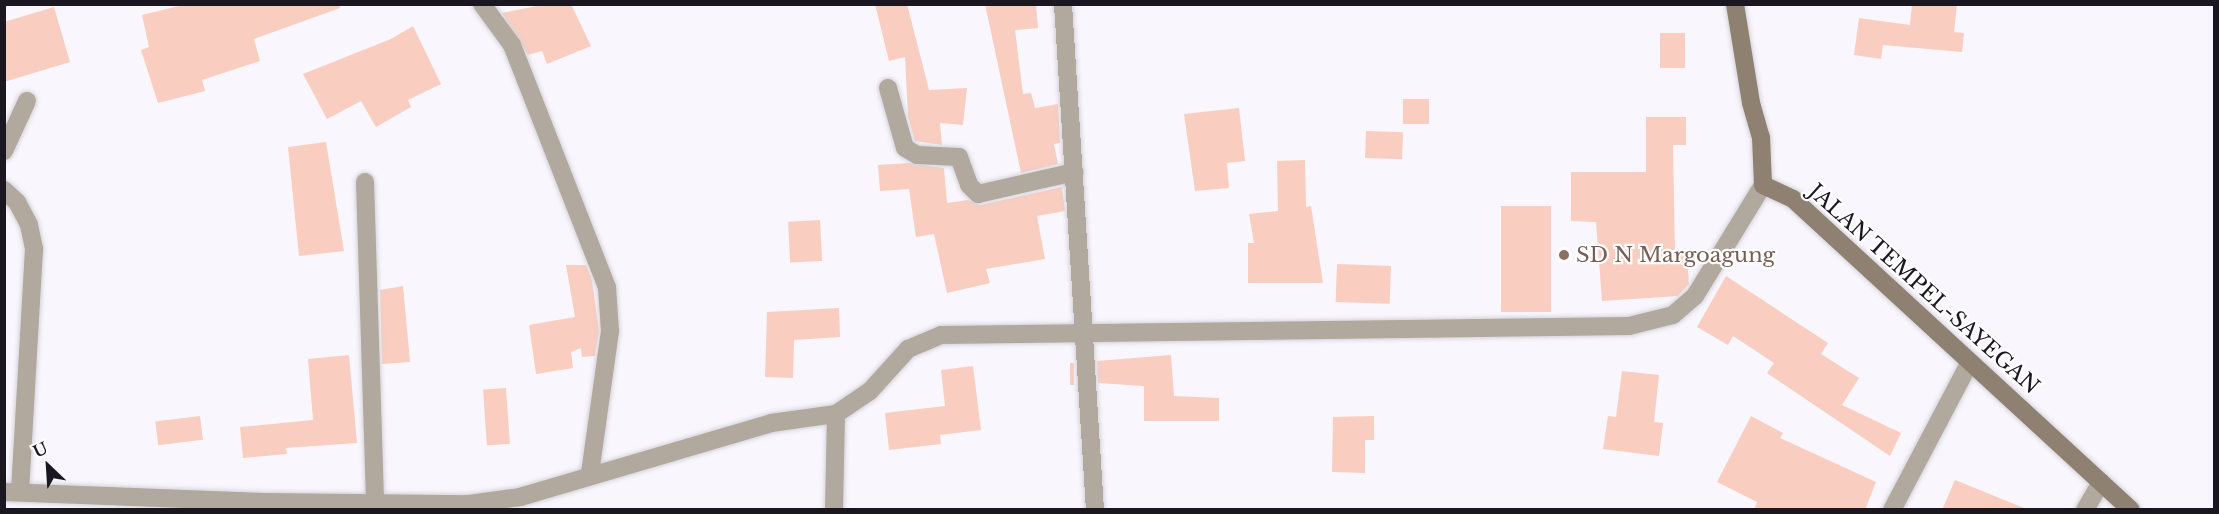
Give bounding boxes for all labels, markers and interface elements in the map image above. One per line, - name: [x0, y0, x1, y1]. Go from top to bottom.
- street label: JALAN TEMPEL-SAYEGAN: [1803, 179, 2045, 399]
- place label: SD N Margoagung: [1576, 242, 1775, 268]
- marker: SD N Margoagung: [1557, 248, 1571, 262]
- north arrow: [18, 436, 78, 496]
- text: U: [30, 438, 51, 462]

